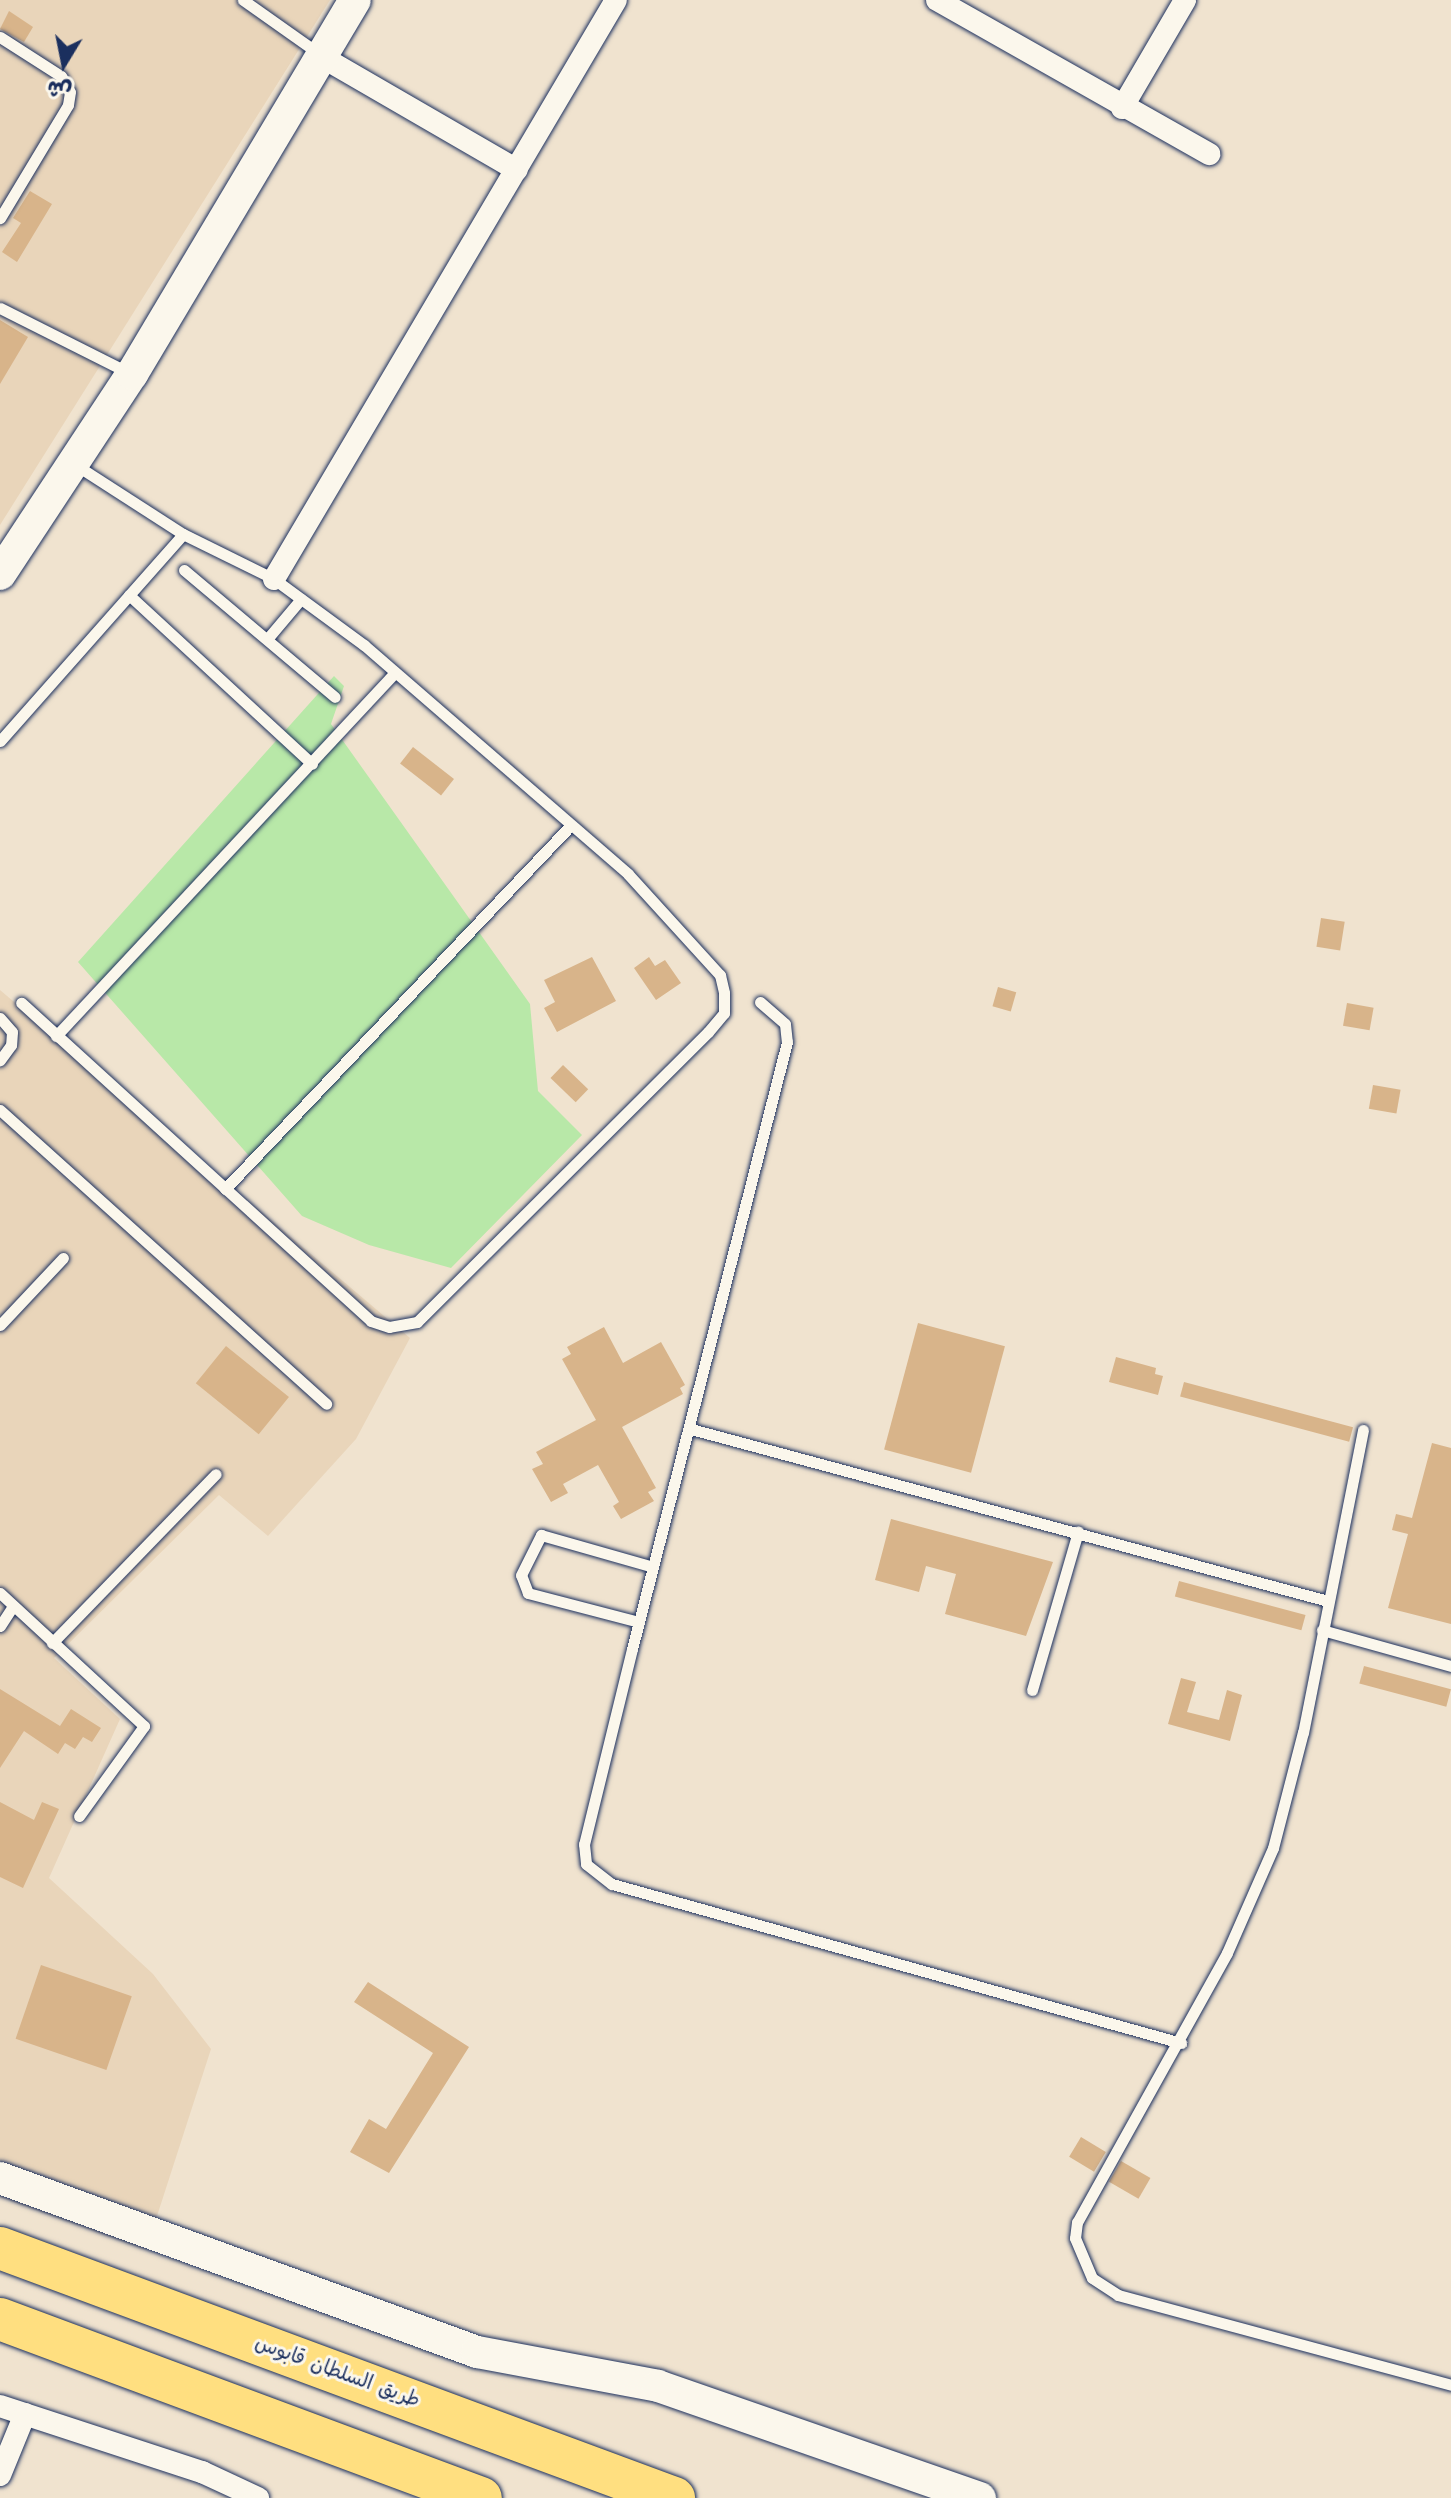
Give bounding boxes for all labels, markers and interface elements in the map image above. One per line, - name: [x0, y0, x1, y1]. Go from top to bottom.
- north arrow: [24, 24, 104, 104]
- text: ش: [45, 69, 75, 107]
- street label: طريق السلطان قابوس: [251, 2332, 423, 2414]

